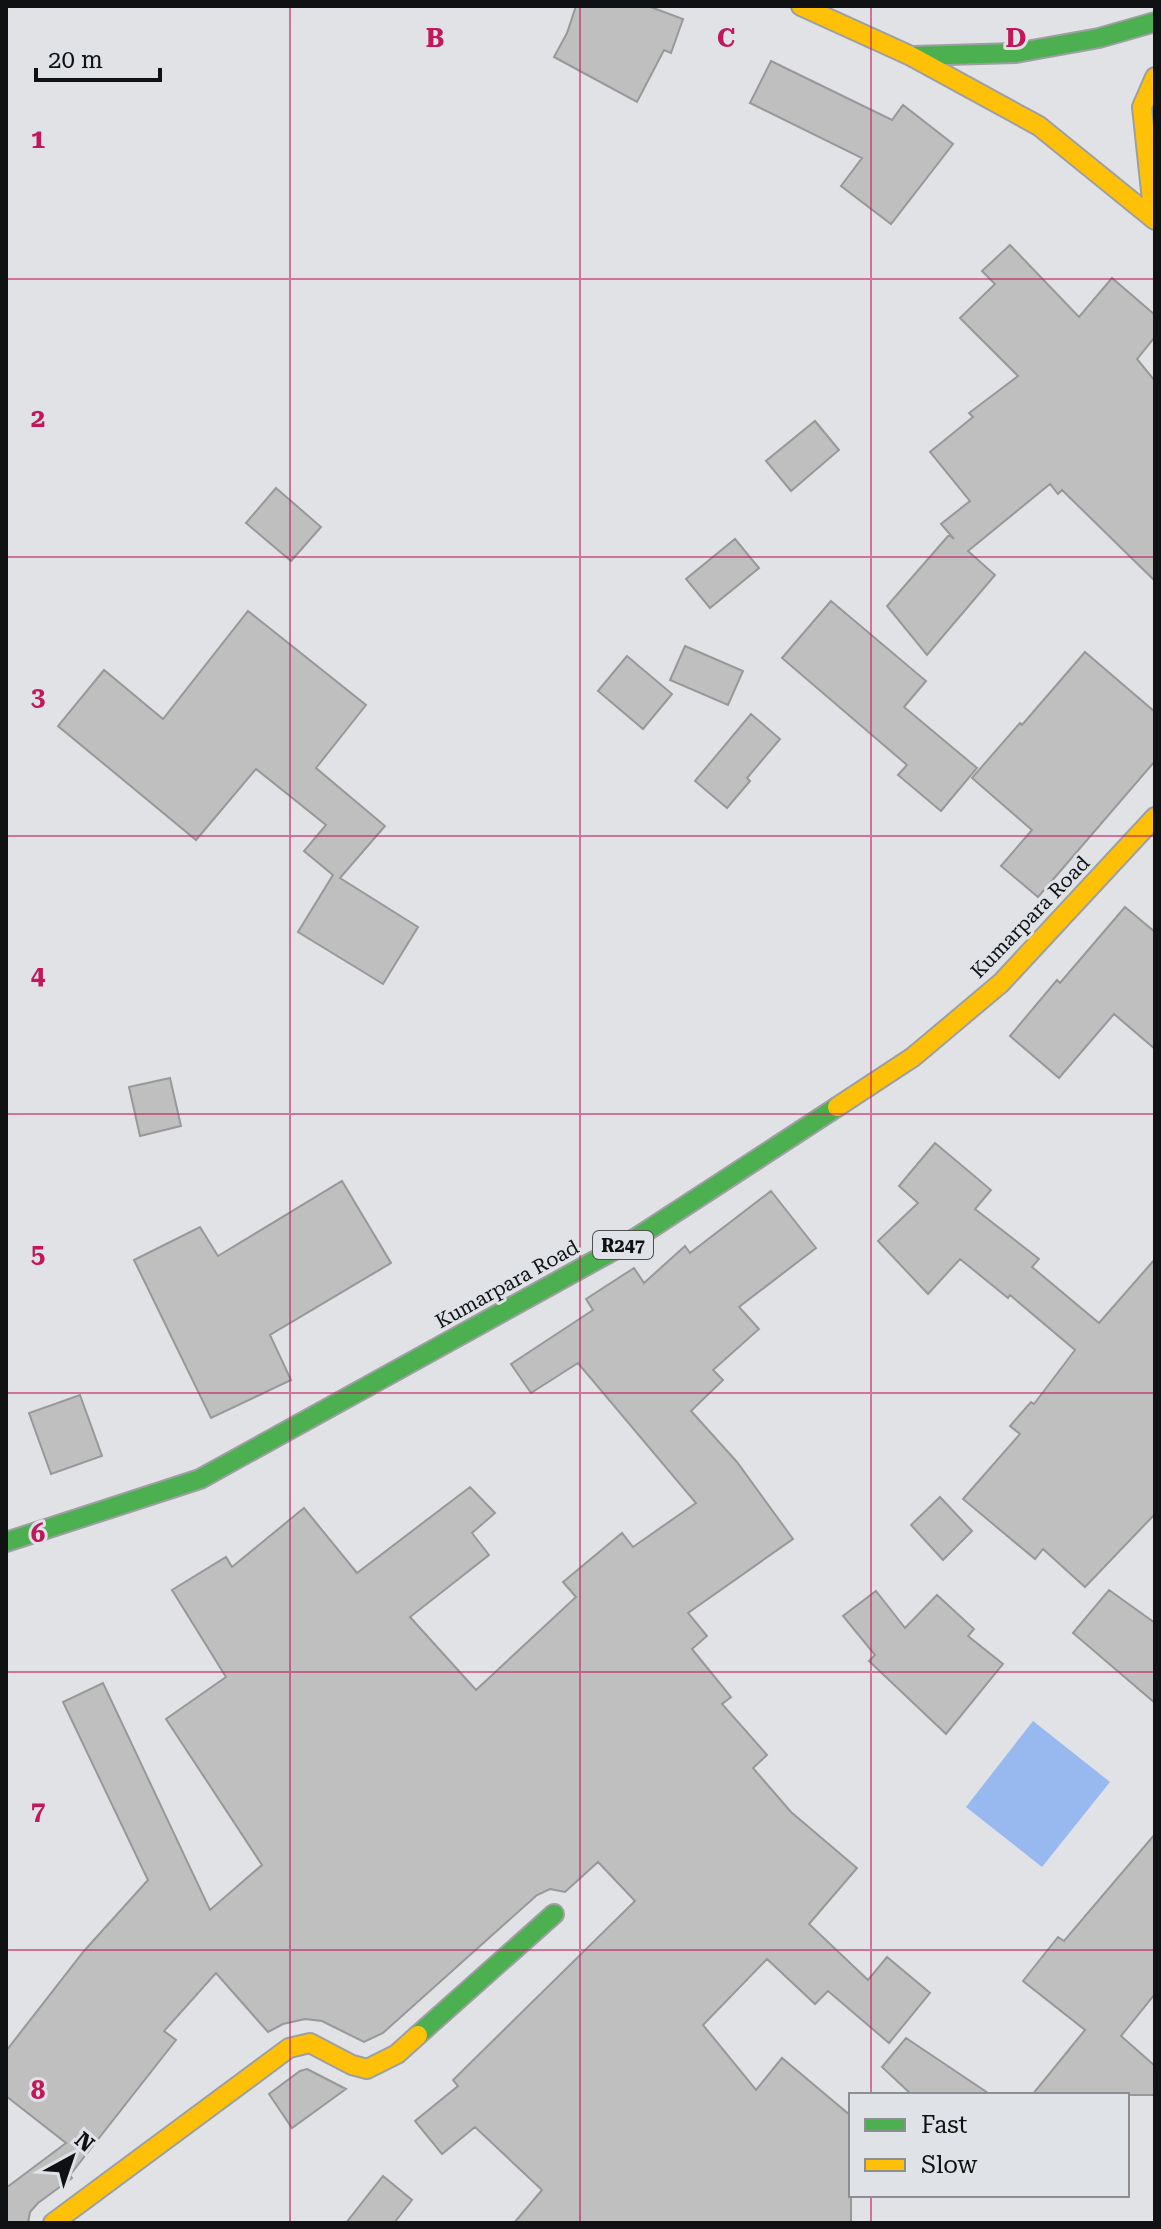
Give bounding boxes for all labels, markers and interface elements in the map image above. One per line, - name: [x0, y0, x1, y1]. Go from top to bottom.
- text: B: [426, 23, 444, 53]
- text: C: [717, 23, 735, 53]
- text: D: [1006, 23, 1026, 53]
- scale bar: [36, 32, 160, 82]
- text: 20 m: [48, 46, 103, 74]
- text: 1: [31, 124, 45, 154]
- text: 2: [31, 403, 45, 433]
- text: 3: [31, 682, 45, 712]
- street label: Kumarpara Road: [966, 851, 1095, 983]
- text: 4: [31, 960, 46, 990]
- road number: R247: [593, 1231, 653, 1259]
- street label: Kumarpara Road: [431, 1235, 583, 1333]
- text: 5: [31, 1239, 45, 1269]
- text: 6: [31, 1518, 45, 1548]
- text: 7: [31, 1796, 45, 1826]
- text: 8: [31, 2075, 46, 2105]
- legend: [849, 2093, 1129, 2197]
- text: Fast: [921, 2111, 968, 2139]
- north arrow: [32, 2117, 112, 2197]
- text: N: [70, 2127, 99, 2157]
- text: Slow: [921, 2151, 978, 2179]

